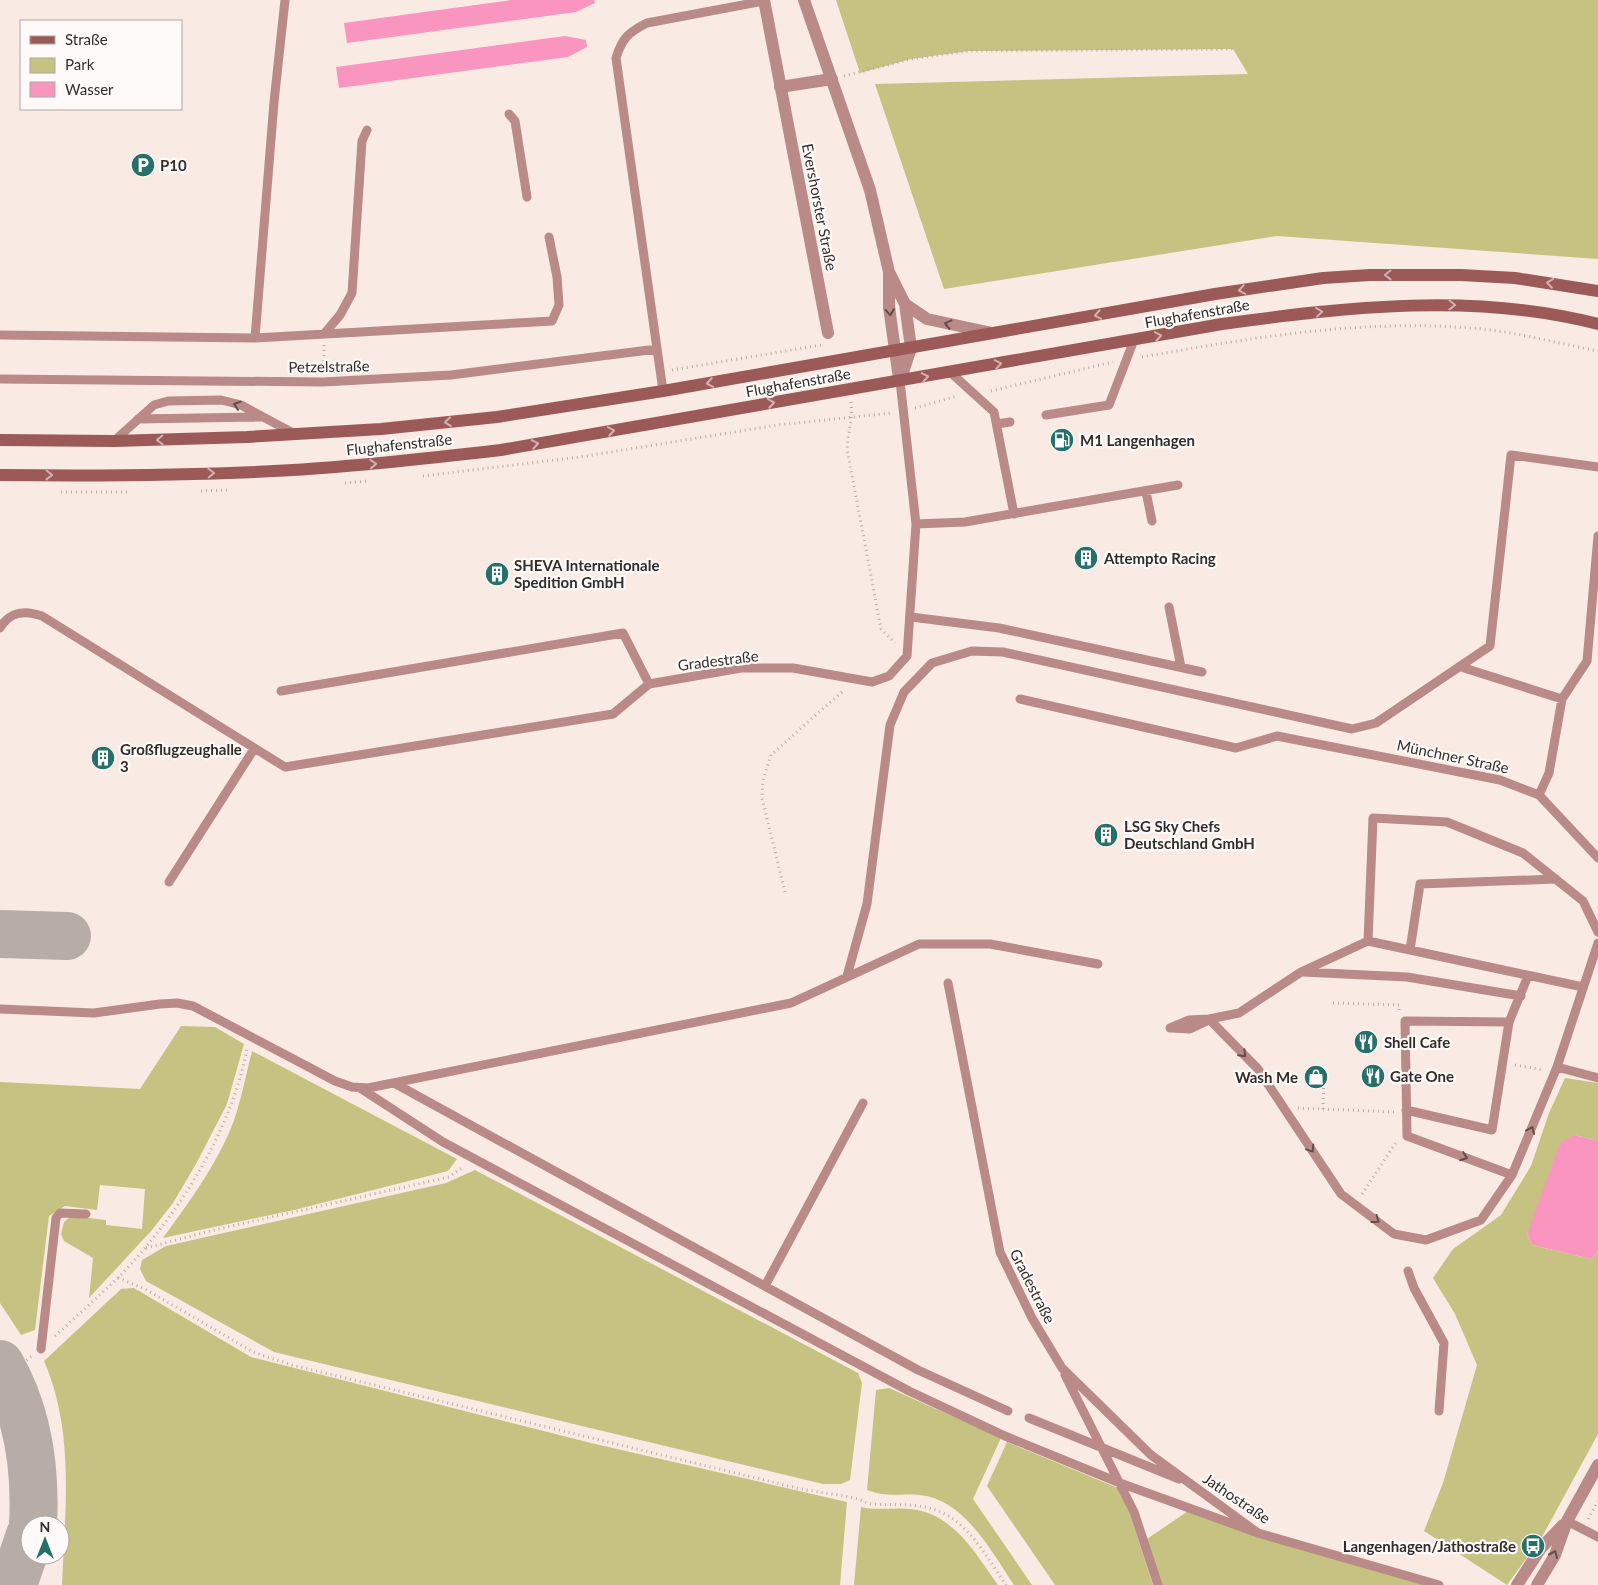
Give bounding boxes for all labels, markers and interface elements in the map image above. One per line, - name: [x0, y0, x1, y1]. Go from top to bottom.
- legend: [20, 20, 182, 110]
- text: Straße: [65, 30, 108, 48]
- text: Park: [65, 55, 95, 73]
- text: Wasser: [65, 80, 114, 98]
- street label: Evershorster Straße: [799, 142, 841, 272]
- parking icon: P10: [130, 152, 156, 178]
- place label: P10: [160, 156, 187, 174]
- one-way arrow: [1384, 270, 1392, 280]
- one-way arrow: [1546, 279, 1554, 289]
- one-way arrow: [1238, 284, 1247, 294]
- street label: Flughafenstraße: [1143, 295, 1251, 331]
- one-way arrow: [1448, 300, 1456, 310]
- one-way arrow: [1315, 307, 1323, 318]
- one-way arrow: [884, 308, 895, 316]
- one-way arrow: [1094, 309, 1103, 320]
- one-way arrow: [943, 319, 952, 330]
- one-way arrow: [1154, 331, 1163, 341]
- street label: Petzelstraße: [288, 356, 370, 376]
- one-way arrow: [994, 359, 1003, 369]
- street label: Flughafenstraße: [744, 364, 852, 400]
- one-way arrow: [921, 372, 929, 382]
- one-way arrow: [706, 377, 715, 387]
- one-way arrow: [766, 399, 775, 409]
- one-way arrow: [233, 400, 241, 410]
- one-way arrow: [444, 416, 452, 427]
- one-way arrow: [606, 426, 615, 436]
- fuel station icon: M1 Langenhagen: [1049, 427, 1075, 453]
- street label: Flughafenstraße: [345, 429, 453, 459]
- place label: M1 Langenhagen: [1080, 431, 1195, 449]
- one-way arrow: [155, 435, 163, 445]
- one-way arrow: [530, 440, 539, 450]
- one-way arrow: [370, 459, 378, 470]
- one-way arrow: [207, 468, 215, 479]
- one-way arrow: [45, 470, 53, 480]
- building icon: Attempto Racing: [1073, 545, 1099, 571]
- place label: Attempto Racing: [1103, 549, 1216, 567]
- place label: SHEVA Internationale Spedition GmbH: [514, 556, 659, 591]
- building icon: SHEVA Internationale Spedition GmbH: [484, 561, 510, 587]
- street label: Gradestraße: [677, 646, 759, 674]
- street label: Münchner Straße: [1395, 735, 1511, 777]
- place label: Großflugzeughalle 3: [120, 740, 242, 775]
- building icon: Großflugzeughalle 3: [90, 745, 116, 771]
- place label: LSG Sky Chefs Deutschland GmbH: [1124, 817, 1255, 852]
- building icon: LSG Sky Chefs Deutschland GmbH: [1093, 822, 1119, 848]
- restaurant icon: Shell Cafe: [1353, 1029, 1379, 1055]
- place label: Shell Cafe: [1384, 1033, 1450, 1051]
- one-way arrow: [1237, 1048, 1246, 1057]
- restaurant icon: Gate One: [1360, 1063, 1386, 1089]
- shop icon: Wash Me: [1303, 1064, 1329, 1090]
- place label: Gate One: [1390, 1067, 1454, 1085]
- place label: Wash Me: [1235, 1068, 1298, 1086]
- one-way arrow: [1524, 1126, 1535, 1135]
- one-way arrow: [1305, 1144, 1314, 1153]
- one-way arrow: [1459, 1151, 1468, 1161]
- one-way arrow: [1370, 1214, 1380, 1223]
- street label: Gradestraße: [1007, 1246, 1059, 1326]
- street label: Jathostraße: [1200, 1469, 1274, 1527]
- north arrow: [20, 1515, 70, 1565]
- text: N: [40, 1518, 50, 1535]
- bus stop icon: Langenhagen/Jathostraße: [1520, 1533, 1546, 1559]
- place label: Langenhagen/Jathostraße: [1343, 1537, 1516, 1555]
- one-way arrow: [1548, 1550, 1559, 1559]

